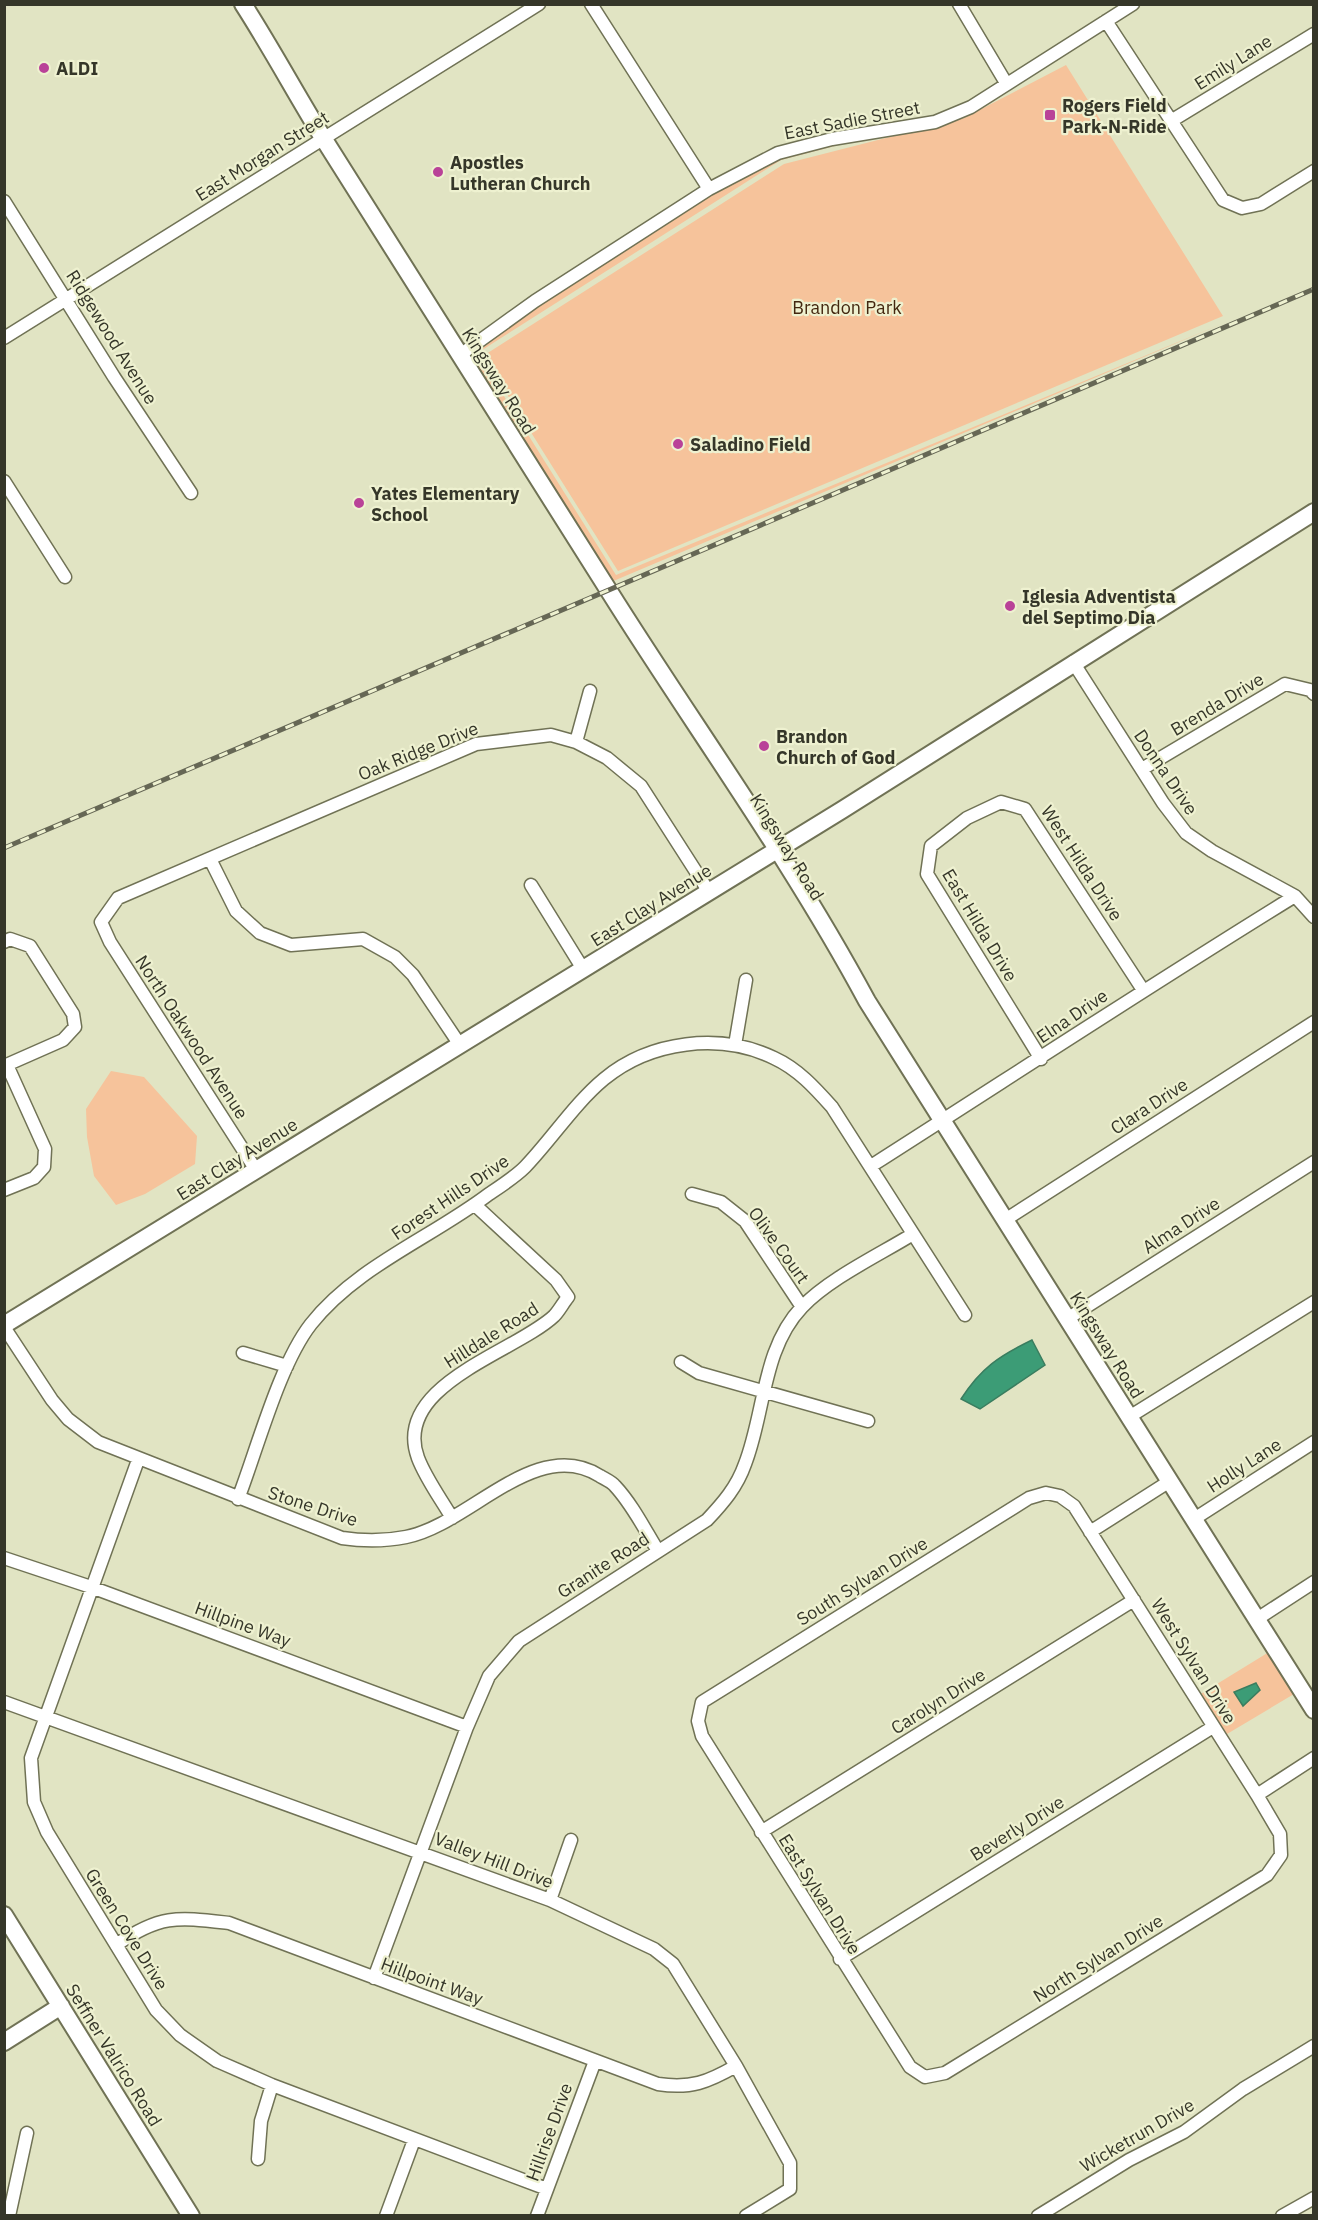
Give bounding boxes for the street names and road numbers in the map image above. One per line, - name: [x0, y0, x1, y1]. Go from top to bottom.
- street label: Emily Lane: [1190, 29, 1276, 95]
- street label: East Sadie Street: [782, 96, 922, 144]
- street label: East Morgan Street: [191, 106, 333, 206]
- street label: Ridgewood Avenue: [61, 265, 163, 409]
- street label: Kingsway Road: [457, 323, 541, 439]
- street label: Brenda Drive: [1166, 667, 1268, 741]
- street label: Oak Ridge Drive: [354, 716, 482, 786]
- street label: Donna Drive: [1129, 725, 1203, 819]
- street label: Kingsway Road: [745, 789, 829, 905]
- street label: West Hilda Drive: [1036, 801, 1128, 925]
- street label: East Clay Avenue: [586, 859, 716, 951]
- street label: East Hilda Drive: [937, 864, 1023, 986]
- street label: North Oakwood Avenue: [130, 951, 254, 1123]
- street label: Elna Drive: [1032, 984, 1112, 1048]
- street label: Clara Drive: [1106, 1072, 1192, 1140]
- street label: East Clay Avenue: [172, 1113, 302, 1205]
- street label: Forest Hills Drive: [387, 1149, 513, 1245]
- street label: Alma Drive: [1138, 1191, 1224, 1259]
- street label: Olive Court: [743, 1202, 815, 1288]
- street label: Kingsway Road: [1065, 1287, 1149, 1403]
- street label: Hilldale Road: [439, 1297, 543, 1373]
- street label: Holly Lane: [1202, 1432, 1286, 1498]
- street label: Stone Drive: [265, 1481, 361, 1531]
- street label: Granite Road: [553, 1527, 653, 1603]
- street label: South Sylvan Drive: [792, 1531, 932, 1631]
- street label: West Sylvan Drive: [1146, 1594, 1242, 1728]
- street label: Hillpine Way: [192, 1596, 294, 1652]
- street label: Carolyn Drive: [886, 1663, 990, 1739]
- street label: Beverly Drive: [966, 1790, 1068, 1866]
- street label: Valley Hill Drive: [431, 1827, 557, 1893]
- street label: East Sylvan Drive: [774, 1829, 866, 1959]
- street label: Green Cove Drive: [80, 1864, 174, 1994]
- street label: North Sylvan Drive: [1029, 1909, 1167, 2007]
- street label: Hillpoint Way: [378, 1952, 486, 2010]
- street label: Seffner Valrico Road: [61, 1980, 167, 2130]
- street label: Hillrise Drive: [521, 2080, 577, 2184]
- street label: Wicketrun Drive: [1076, 2093, 1198, 2177]

